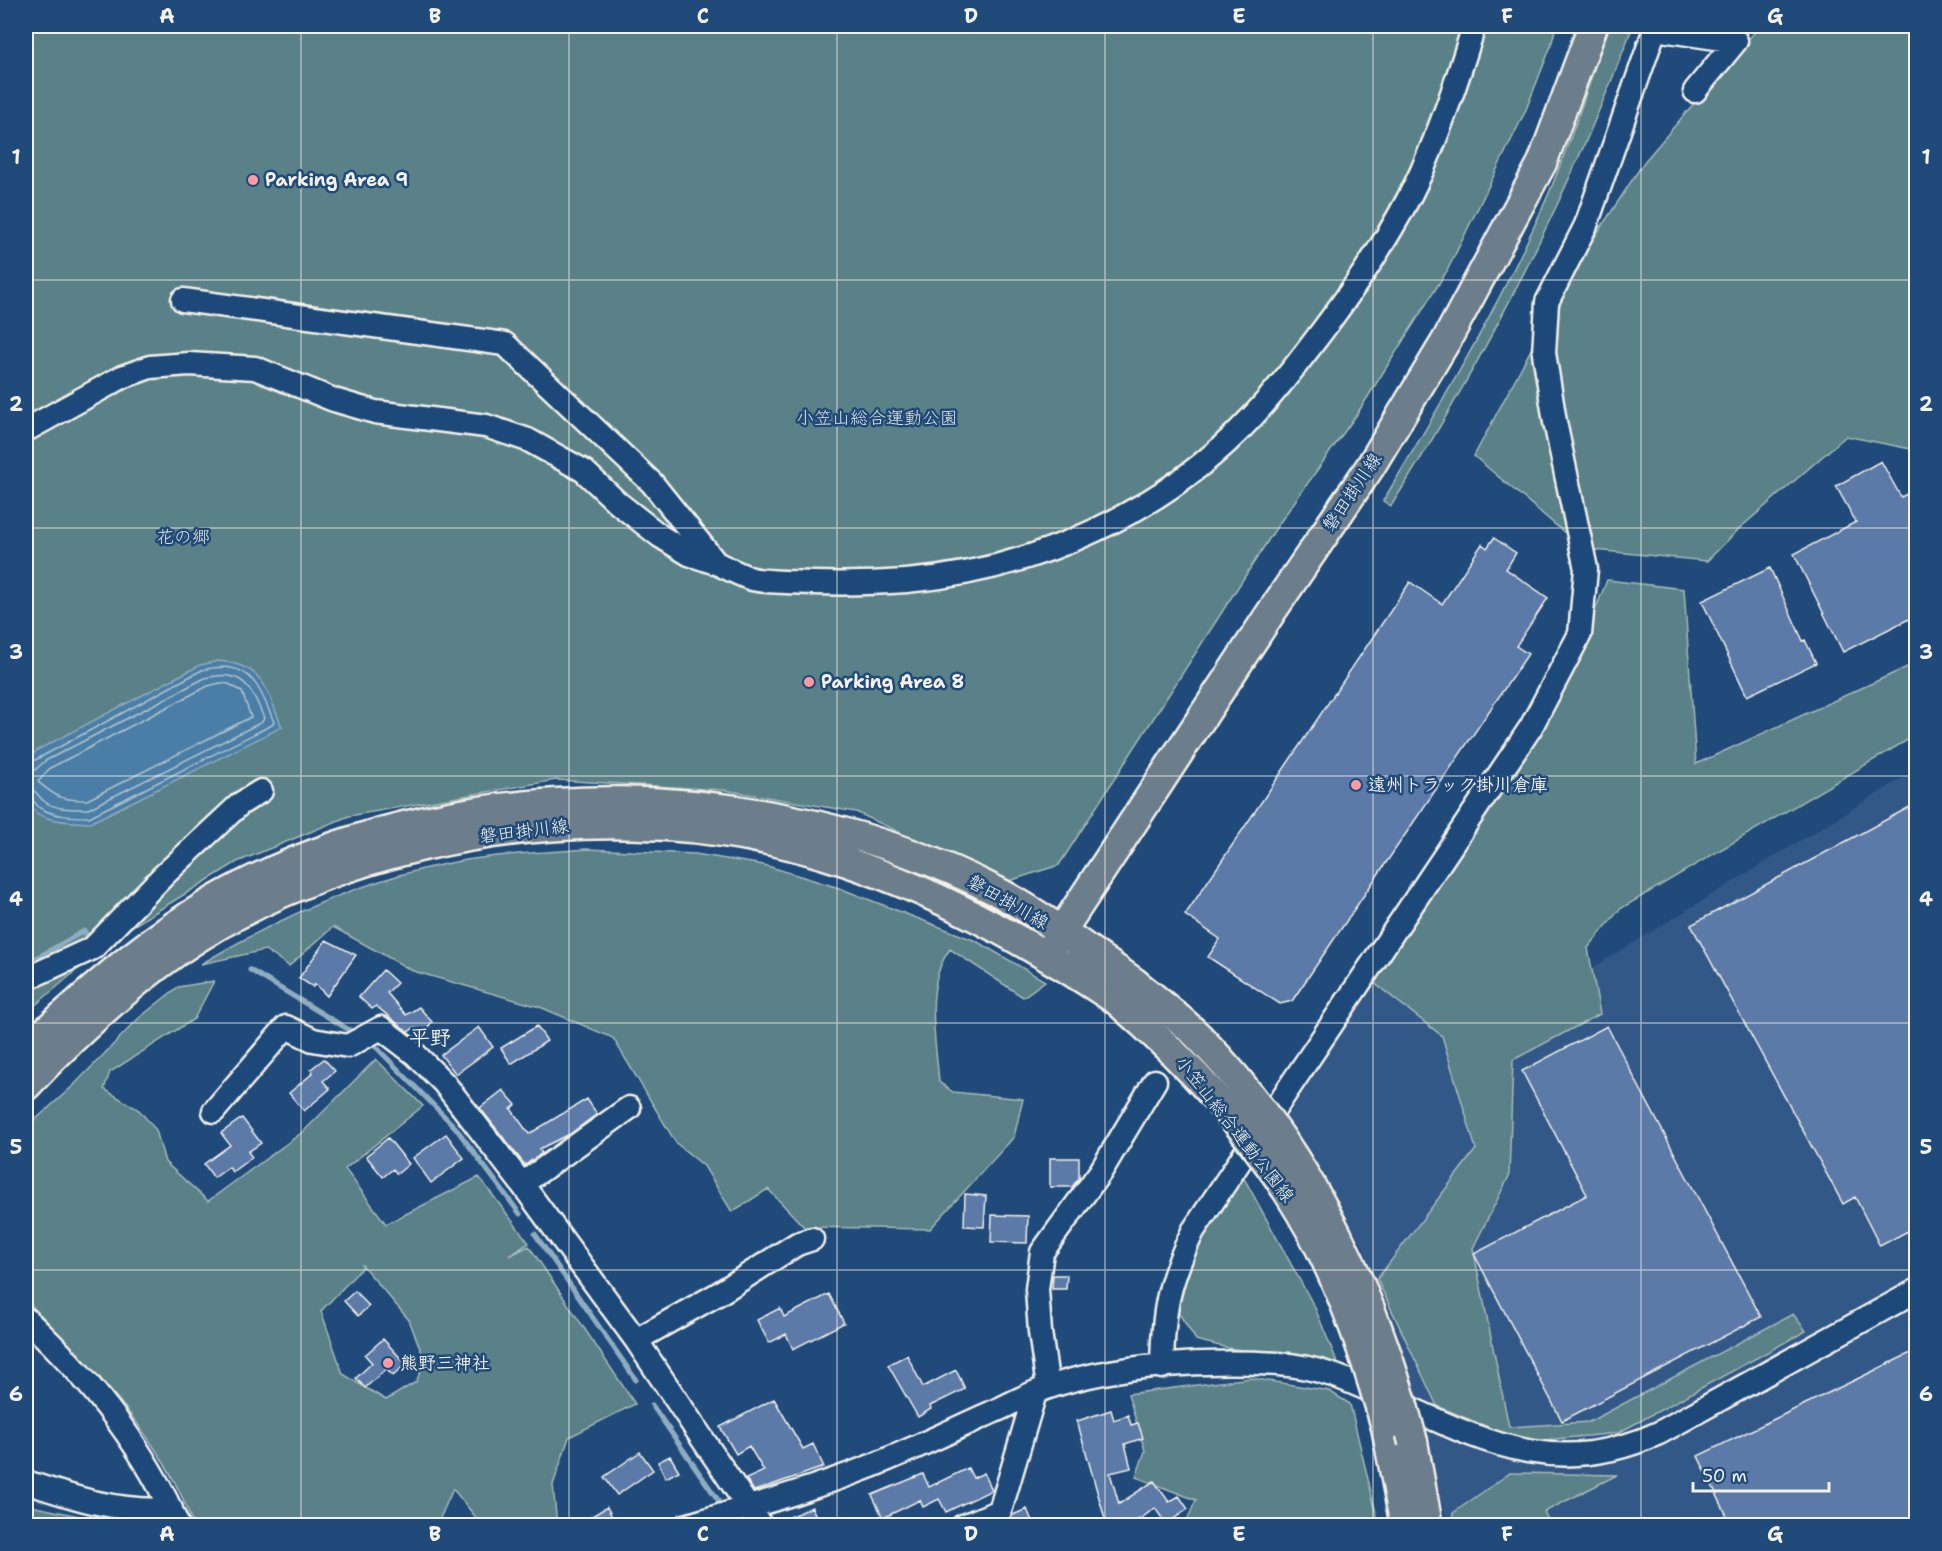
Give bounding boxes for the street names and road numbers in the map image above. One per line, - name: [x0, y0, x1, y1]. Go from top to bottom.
- street label: 磐田掛川線: [1317, 448, 1387, 536]
- street label: 磐田掛川線: [478, 814, 570, 848]
- street label: 磐田掛川線: [963, 869, 1053, 935]
- street label: 小笠山総合運動公園線: [1170, 1051, 1300, 1207]

